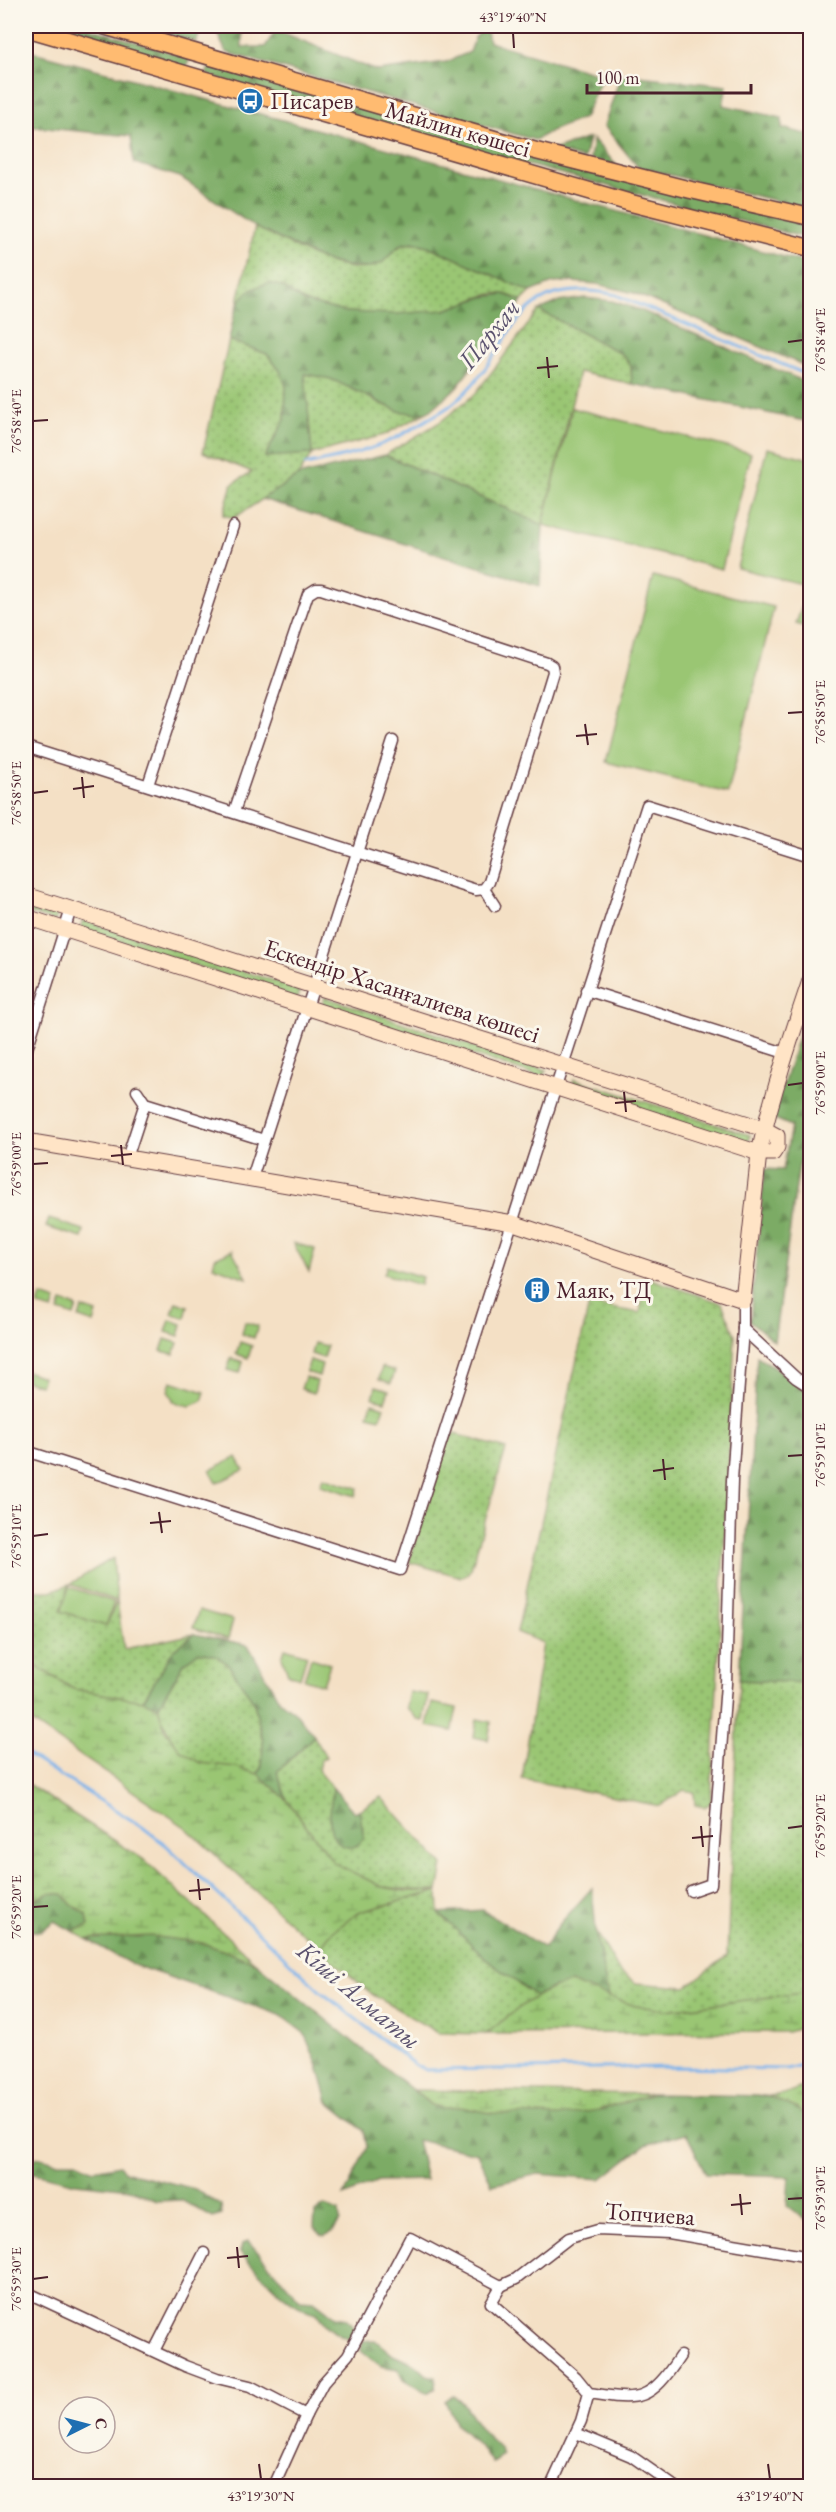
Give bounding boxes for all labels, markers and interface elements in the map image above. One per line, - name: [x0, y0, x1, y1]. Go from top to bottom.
- text: 43°19'40"N: [479, 7, 547, 26]
- scale bar: [587, 57, 750, 95]
- text: 100 m: [596, 66, 640, 89]
- place label: Писарев: [270, 85, 354, 116]
- bus stop icon: Писарев: [235, 86, 265, 116]
- street label: Майлин көшесі: [382, 93, 534, 164]
- water label: Пархач: [450, 292, 528, 377]
- text: 76°58'40"E: [810, 307, 829, 372]
- text: 76°58'40"E: [6, 388, 25, 453]
- text: 76°58'50"E: [810, 679, 829, 744]
- text: 76°58'50"E: [6, 760, 25, 825]
- street label: Ескендір Хасанғалиева көшесі: [261, 931, 544, 1050]
- text: 76°59'00"E: [810, 1050, 829, 1115]
- text: 76°59'00"E: [6, 1131, 25, 1196]
- place label: Маяк, ТД: [556, 1274, 652, 1305]
- building icon: Маяк, ТД: [522, 1275, 552, 1305]
- text: 76°59'10"E: [810, 1422, 829, 1487]
- text: 76°59'10"E: [6, 1503, 25, 1568]
- text: 76°59'20"E: [810, 1793, 829, 1858]
- text: 76°59'20"E: [6, 1874, 25, 1939]
- water label: Кіші Алматы: [289, 1933, 428, 2057]
- text: 76°59'30"E: [810, 2165, 829, 2230]
- street label: Топчиева: [604, 2195, 696, 2232]
- text: 76°59'30"E: [6, 2246, 25, 2311]
- north arrow: [57, 2395, 117, 2455]
- text: С: [90, 2417, 112, 2430]
- text: 43°19'30"N: [227, 2486, 295, 2505]
- text: 43°19'40"N: [736, 2486, 804, 2505]

